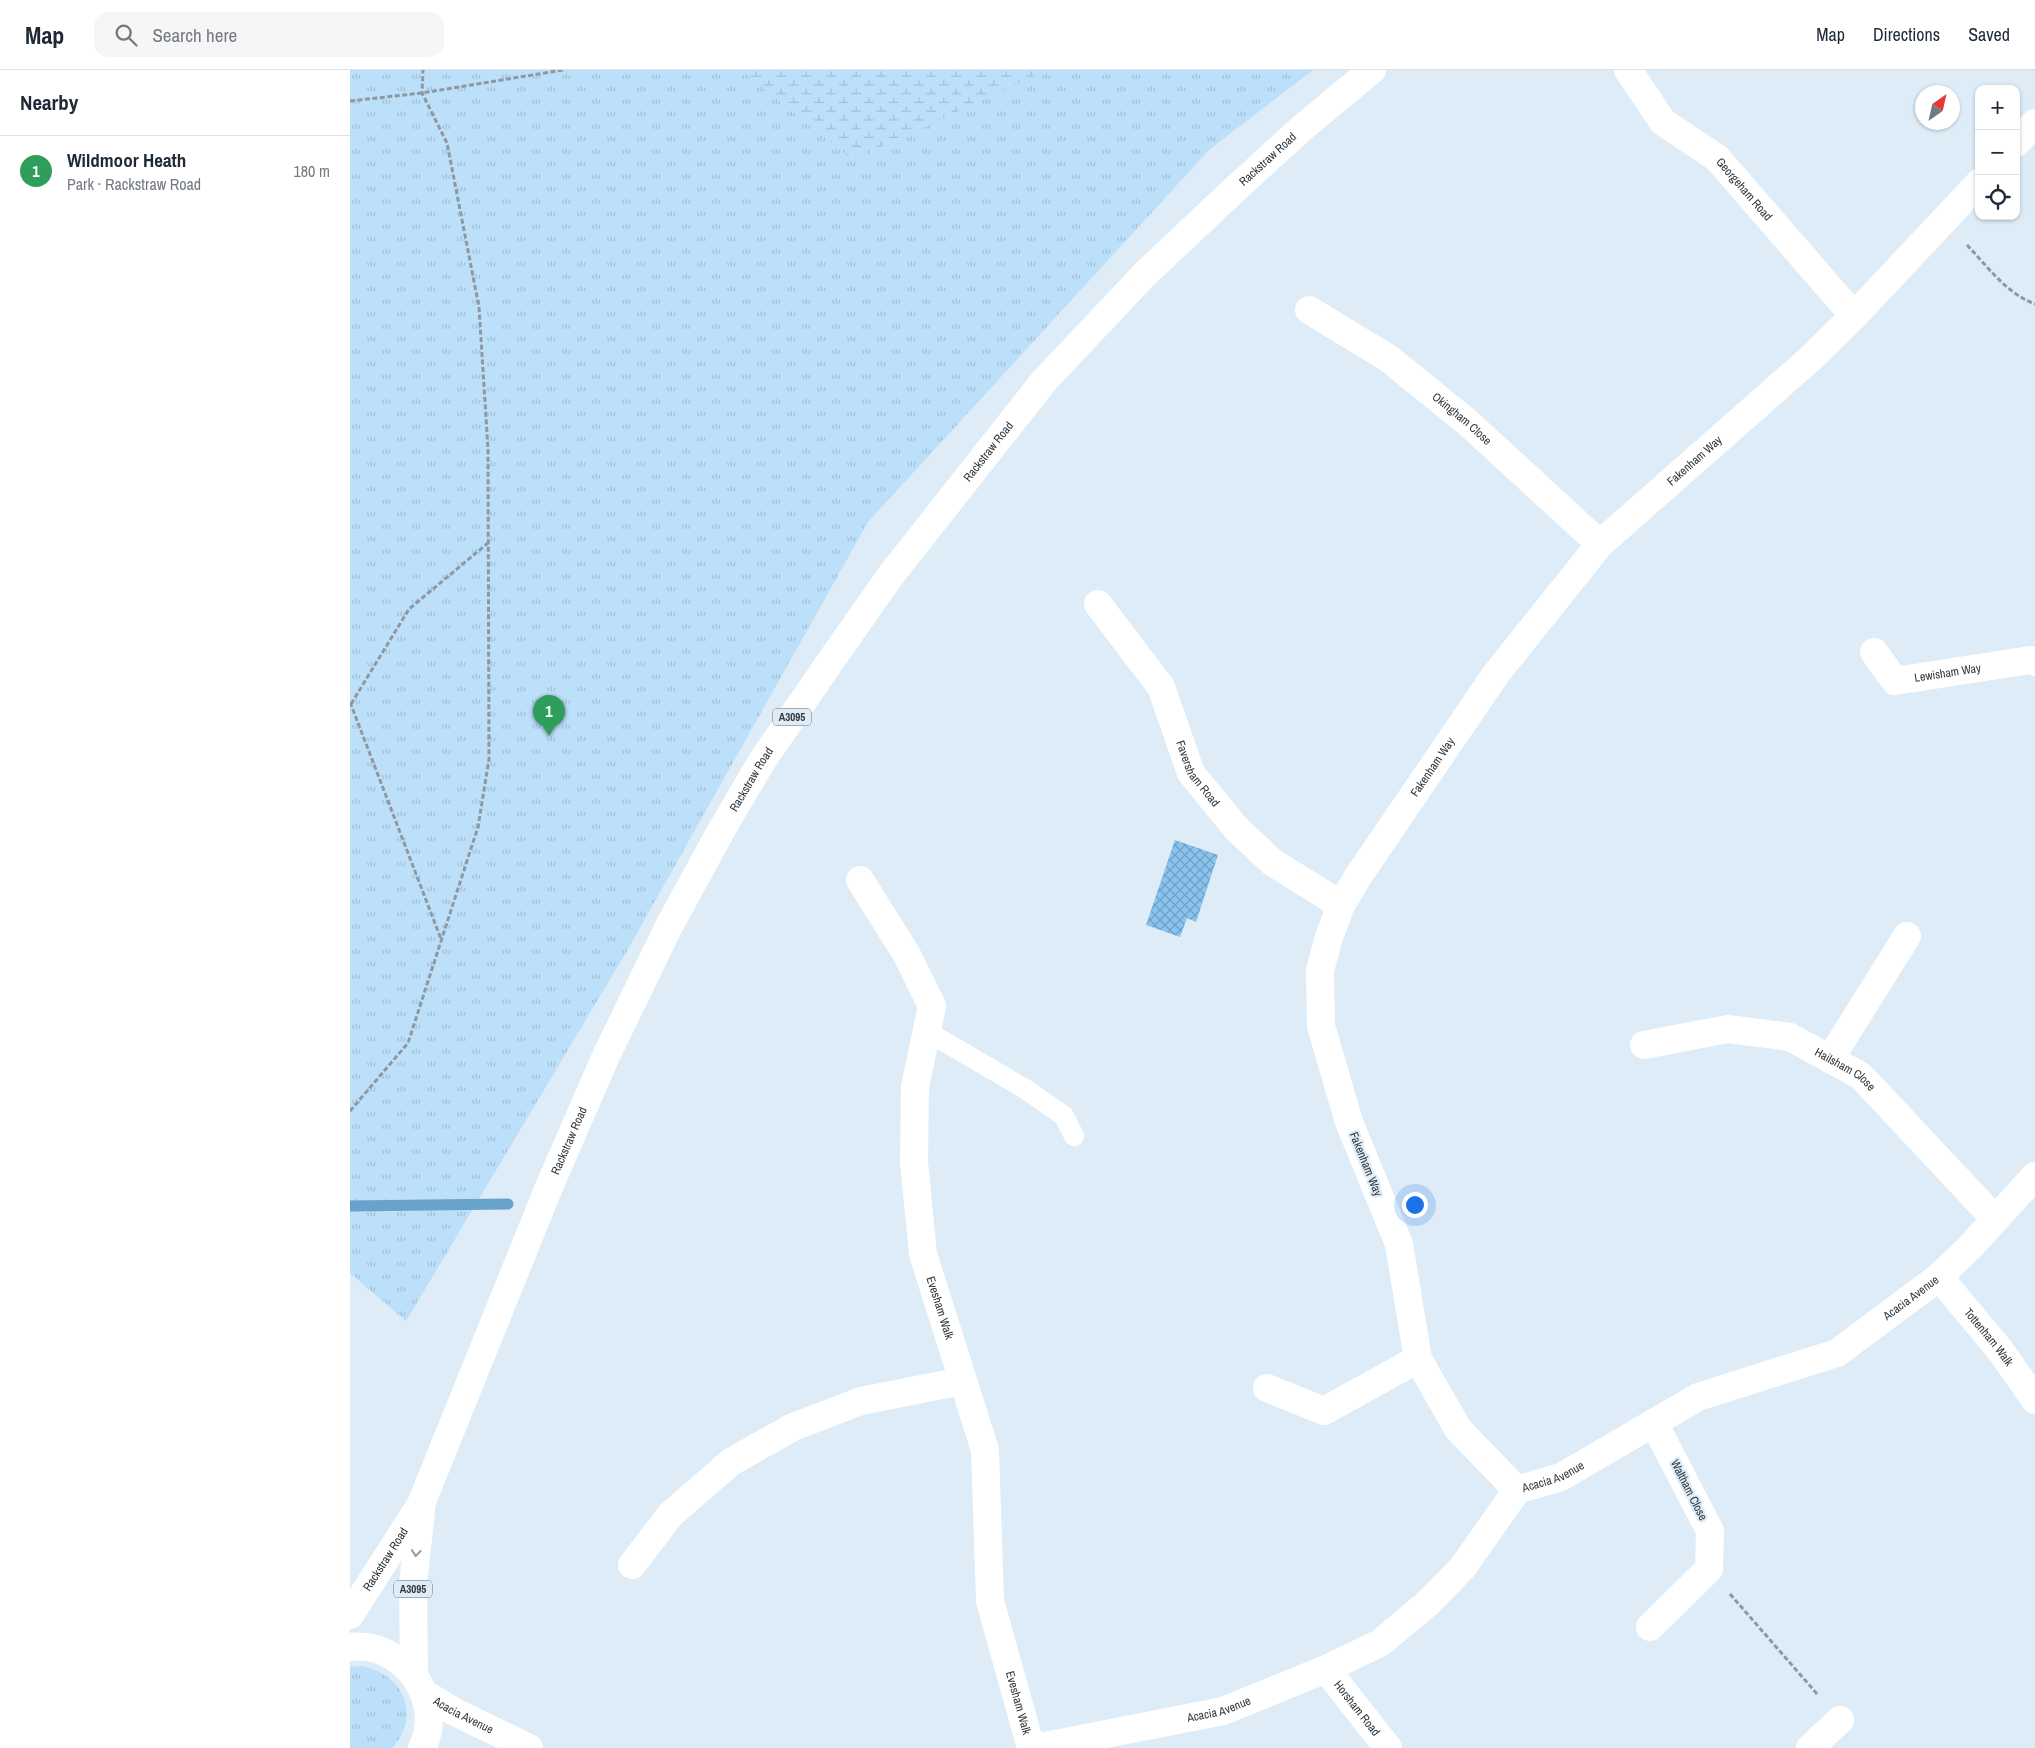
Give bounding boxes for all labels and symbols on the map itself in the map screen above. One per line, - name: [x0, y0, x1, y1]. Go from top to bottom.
- north arrow: [1915, 85, 1960, 130]
- street label: Rackstraw Road: [1236, 129, 1300, 190]
- street label: Georgeham Road: [1712, 154, 1776, 224]
- street label: Okingham Close: [1429, 389, 1495, 449]
- street label: Rackstraw Road: [960, 418, 1017, 485]
- street label: Fakenham Way: [1664, 432, 1725, 489]
- street label: Lewisham Way: [1913, 660, 1982, 686]
- pin: 1: [533, 695, 565, 736]
- road number: A3095: [773, 708, 811, 726]
- street label: Fakenham Way: [1407, 734, 1458, 800]
- street label: Faversham Road: [1172, 738, 1223, 810]
- street label: Rackstraw Road: [726, 744, 777, 815]
- street label: Hailsham Close: [1812, 1044, 1879, 1094]
- street label: Rackstraw Road: [547, 1104, 591, 1177]
- street label: Fakenham Way: [1346, 1129, 1386, 1199]
- your location: [1402, 1192, 1428, 1218]
- street label: Acacia Avenue: [1879, 1272, 1942, 1325]
- street label: Evesham Walk: [923, 1274, 958, 1341]
- street label: Tottenham Walk: [1960, 1305, 2017, 1369]
- street label: Acacia Avenue: [1519, 1457, 1587, 1496]
- street label: Waltham Close: [1667, 1457, 1711, 1523]
- street label: Rackstraw Road: [359, 1525, 412, 1594]
- one-way arrow: [411, 1549, 422, 1557]
- road number: A3095: [394, 1580, 432, 1598]
- street label: Evesham Walk: [1002, 1669, 1035, 1737]
- street label: Horsham Road: [1330, 1677, 1384, 1739]
- street label: Acacia Avenue: [430, 1692, 496, 1737]
- street label: Acacia Avenue: [1185, 1693, 1253, 1726]

